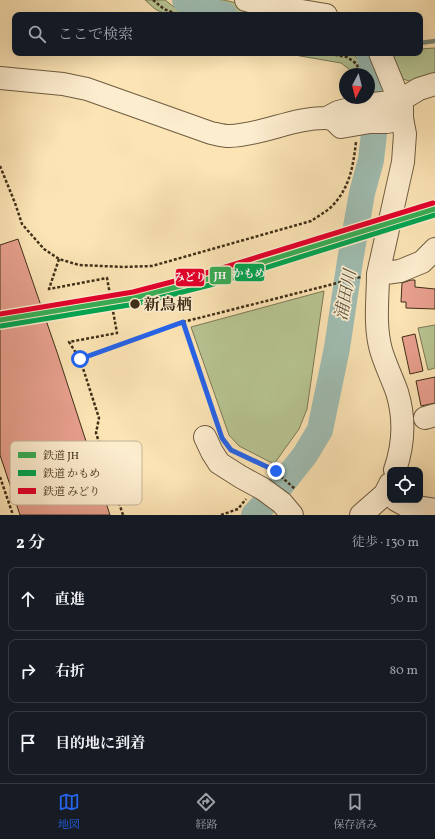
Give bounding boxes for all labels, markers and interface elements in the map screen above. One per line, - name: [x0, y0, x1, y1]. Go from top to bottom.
- search box: [12, 12, 423, 56]
- icon: search: [26, 23, 48, 45]
- text: ここで検索: [58, 25, 133, 46]
- north arrow: [339, 68, 375, 104]
- line badge: かもめ: [234, 263, 265, 282]
- line badge: JH: [209, 266, 232, 285]
- water label: 浦田川: [330, 266, 363, 323]
- text: かもめ: [233, 267, 266, 282]
- line badge: みどり: [175, 268, 205, 287]
- text: JH: [213, 269, 227, 284]
- text: みどり: [174, 271, 207, 286]
- place label: 新鳥栖: [143, 295, 192, 317]
- marker: 新鳥栖: [128, 297, 142, 311]
- route start: [71, 350, 89, 368]
- legend: [10, 441, 142, 505]
- text: 鉄道 JH: [43, 449, 79, 464]
- route end: [267, 462, 285, 480]
- text: 鉄道 かもめ: [43, 467, 100, 482]
- map controls: [387, 467, 423, 503]
- button: locate: [387, 467, 423, 503]
- text: 鉄道 みどり: [43, 485, 100, 500]
- text: 2 分: [16, 532, 45, 555]
- text: 徒歩 · 130 m: [352, 534, 419, 552]
- icon: ahead: [17, 588, 39, 610]
- text: 直進: [55, 590, 85, 611]
- text: 50 m: [390, 590, 418, 608]
- icon: right: [17, 660, 39, 682]
- text: 右折: [55, 662, 85, 683]
- text: 80 m: [389, 662, 418, 680]
- icon: arrive: [17, 732, 39, 754]
- text: 目的地に到着: [55, 734, 145, 755]
- tab: 地図: [58, 791, 80, 833]
- tab: 経路: [195, 791, 217, 833]
- tab: 保存済み: [333, 791, 377, 833]

